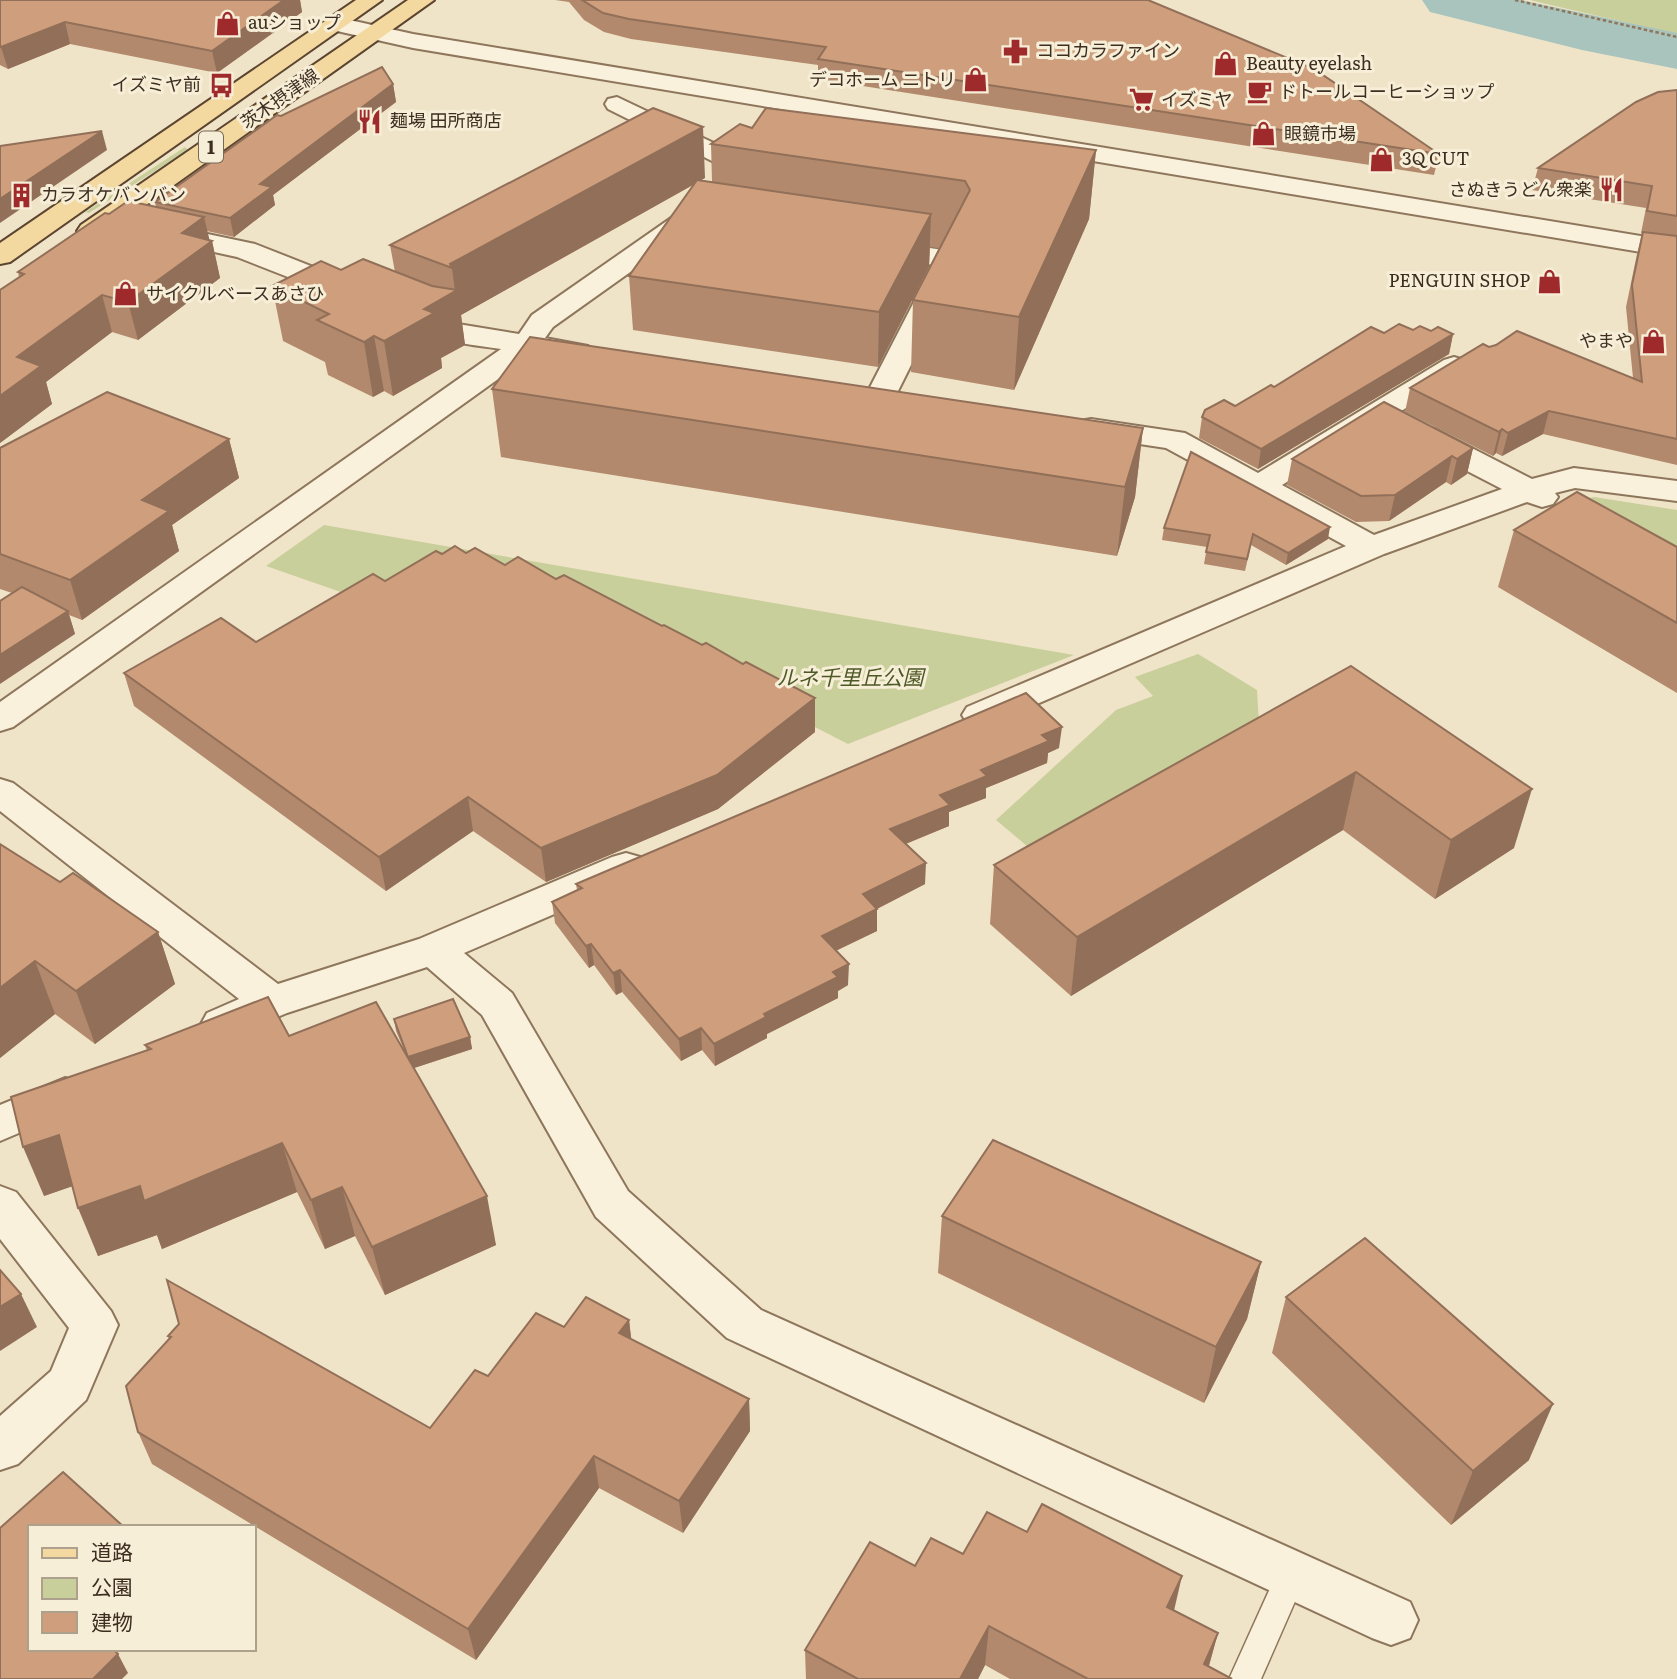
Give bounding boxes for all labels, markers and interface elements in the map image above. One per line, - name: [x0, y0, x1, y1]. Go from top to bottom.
- place label: auショップ: [248, 8, 341, 35]
- shop icon: auショップ: [214, 9, 242, 37]
- place label: ココカラファイン: [1036, 36, 1180, 63]
- pharmacy icon: ココカラファイン: [1002, 37, 1030, 65]
- place label: Beauty eyelash: [1246, 49, 1372, 76]
- shop icon: Beauty eyelash: [1212, 50, 1240, 78]
- street label: 茨木摂津線: [235, 61, 324, 135]
- place label: デコホーム ニトリ: [809, 65, 956, 92]
- shop icon: デコホーム ニトリ: [962, 66, 990, 94]
- place label: イズミヤ前: [112, 70, 201, 97]
- bus stop icon: イズミヤ前: [207, 71, 235, 99]
- place label: ドトールコーヒーショップ: [1279, 77, 1494, 104]
- cafe icon: ドトールコーヒーショップ: [1245, 78, 1273, 106]
- place label: イズミヤ: [1161, 85, 1232, 112]
- supermarket icon: イズミヤ: [1127, 86, 1155, 114]
- place label: 麺場 田所商店: [390, 106, 502, 133]
- restaurant icon: 麺場 田所商店: [356, 107, 384, 135]
- place label: 眼鏡市場: [1284, 119, 1356, 146]
- shop icon: 眼鏡市場: [1250, 120, 1278, 148]
- road number: 1: [199, 132, 223, 162]
- place label: 3Q CUT: [1402, 144, 1469, 171]
- shop icon: 3Q CUT: [1368, 145, 1396, 173]
- place label: さぬきうどん衆楽: [1449, 175, 1592, 202]
- restaurant icon: さぬきうどん衆楽: [1598, 176, 1626, 204]
- place label: カラオケバンバン: [41, 180, 186, 207]
- building icon: カラオケバンバン: [7, 181, 35, 209]
- place label: PENGUIN SHOP: [1388, 266, 1530, 293]
- shop icon: PENGUIN SHOP: [1536, 267, 1564, 295]
- place label: サイクルベースあさひ: [146, 279, 324, 306]
- shop icon: サイクルベースあさひ: [112, 280, 140, 308]
- place label: やまや: [1579, 326, 1633, 353]
- shop icon: やまや: [1639, 327, 1667, 355]
- park label: ルネ千里丘公園: [777, 660, 926, 691]
- legend: [28, 1525, 256, 1651]
- text: 道路: [91, 1535, 133, 1566]
- text: 公園: [91, 1570, 133, 1601]
- text: 建物: [91, 1605, 133, 1636]

